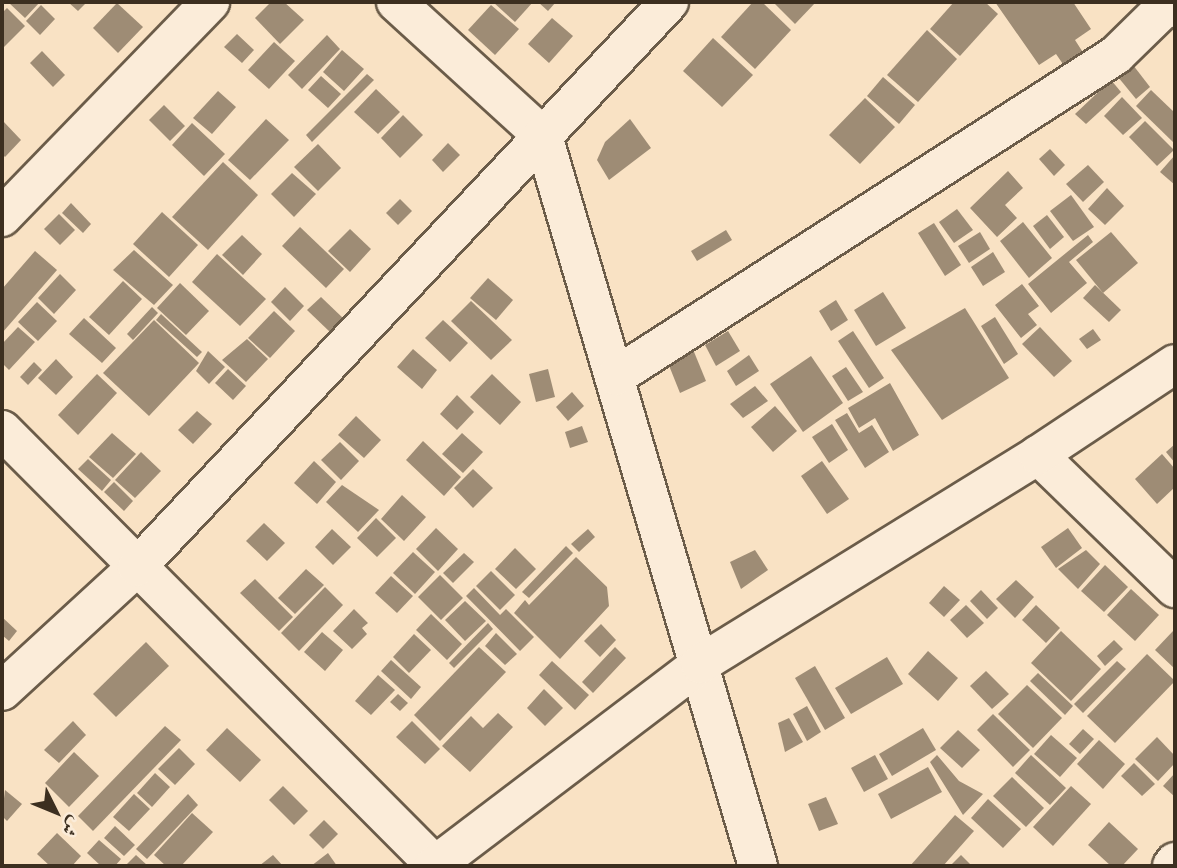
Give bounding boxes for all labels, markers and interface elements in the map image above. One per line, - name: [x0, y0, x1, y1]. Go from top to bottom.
- north arrow: [21, 777, 91, 847]
- text: ش: [56, 811, 87, 841]

